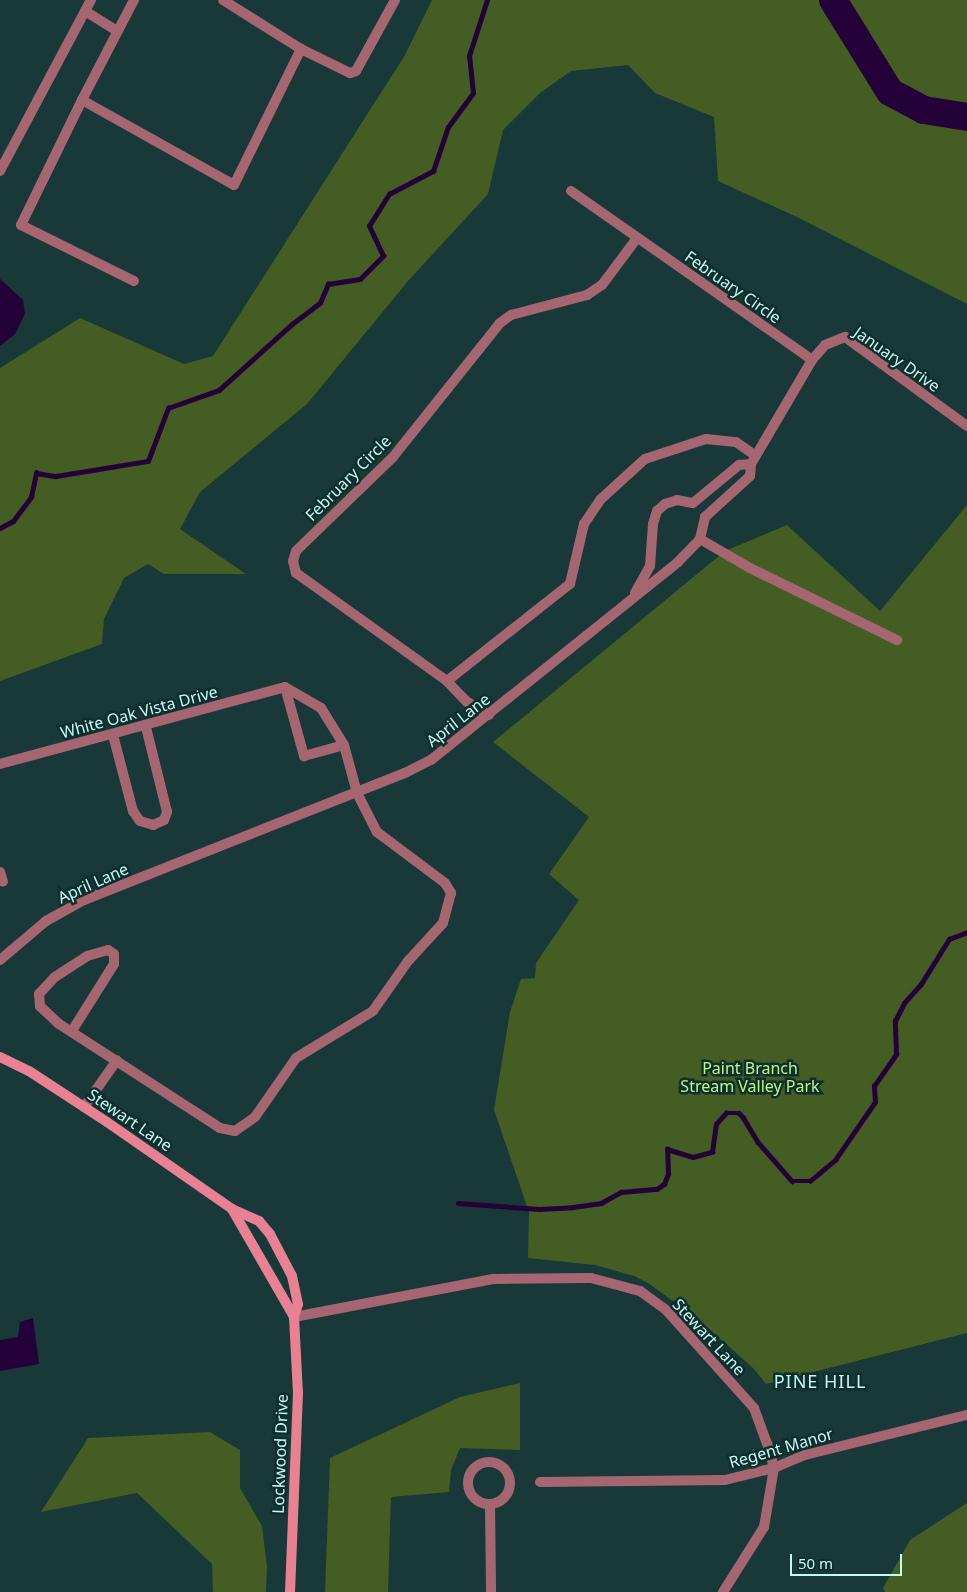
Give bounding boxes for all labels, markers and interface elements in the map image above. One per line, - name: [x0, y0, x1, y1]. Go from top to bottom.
- street label: February Circle: [681, 247, 785, 327]
- street label: January Drive: [850, 322, 944, 396]
- street label: February Circle: [301, 431, 395, 525]
- street label: White Oak Vista Drive: [58, 682, 220, 742]
- street label: April Lane: [422, 689, 494, 751]
- street label: April Lane: [55, 859, 131, 907]
- park label: Paint Branch Stream Valley Park: [680, 1058, 820, 1096]
- street label: Stewart Lane: [84, 1085, 176, 1155]
- street label: Stewart Lane: [669, 1295, 749, 1379]
- district label: PINE HILL: [773, 1370, 867, 1392]
- street label: Lockwood Drive: [268, 1394, 292, 1514]
- street label: Regent Manor: [727, 1424, 835, 1472]
- scale bar: [792, 1544, 904, 1576]
- text: 50 m: [798, 1553, 833, 1573]

